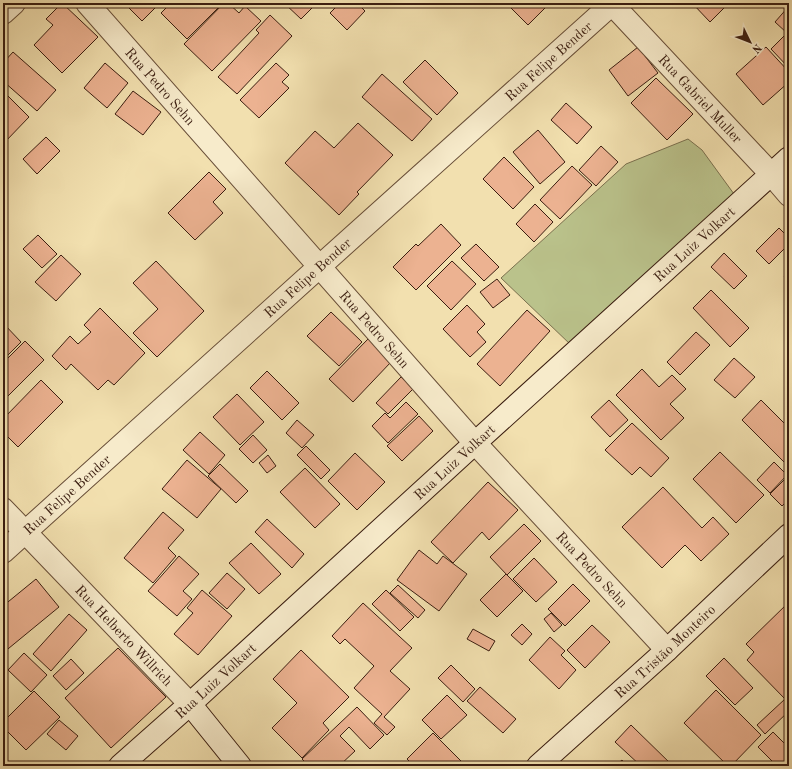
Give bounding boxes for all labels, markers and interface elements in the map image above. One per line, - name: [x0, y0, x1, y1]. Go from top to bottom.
- street label: Rua Felipe Bender: [503, 19, 596, 104]
- north arrow: [730, 22, 770, 62]
- text: N: [749, 41, 763, 55]
- street label: Rua Pedro Sehn: [122, 46, 198, 129]
- street label: Rua Gabriel Muller: [655, 52, 744, 146]
- street label: Rua Luiz Volkart: [652, 205, 738, 285]
- street label: Rua Felipe Bender: [262, 235, 355, 321]
- street label: Rua Pedro Sehn: [336, 289, 412, 372]
- street label: Rua Luiz Volkart: [412, 422, 498, 503]
- street label: Rua Felipe Bender: [21, 452, 114, 538]
- street label: Rua Pedro Sehn: [553, 529, 630, 611]
- street label: Rua Helberto Willrich: [72, 583, 175, 689]
- street label: Rua Tristão Monteiro: [613, 602, 718, 701]
- street label: Rua Luiz Volkart: [173, 641, 259, 722]

